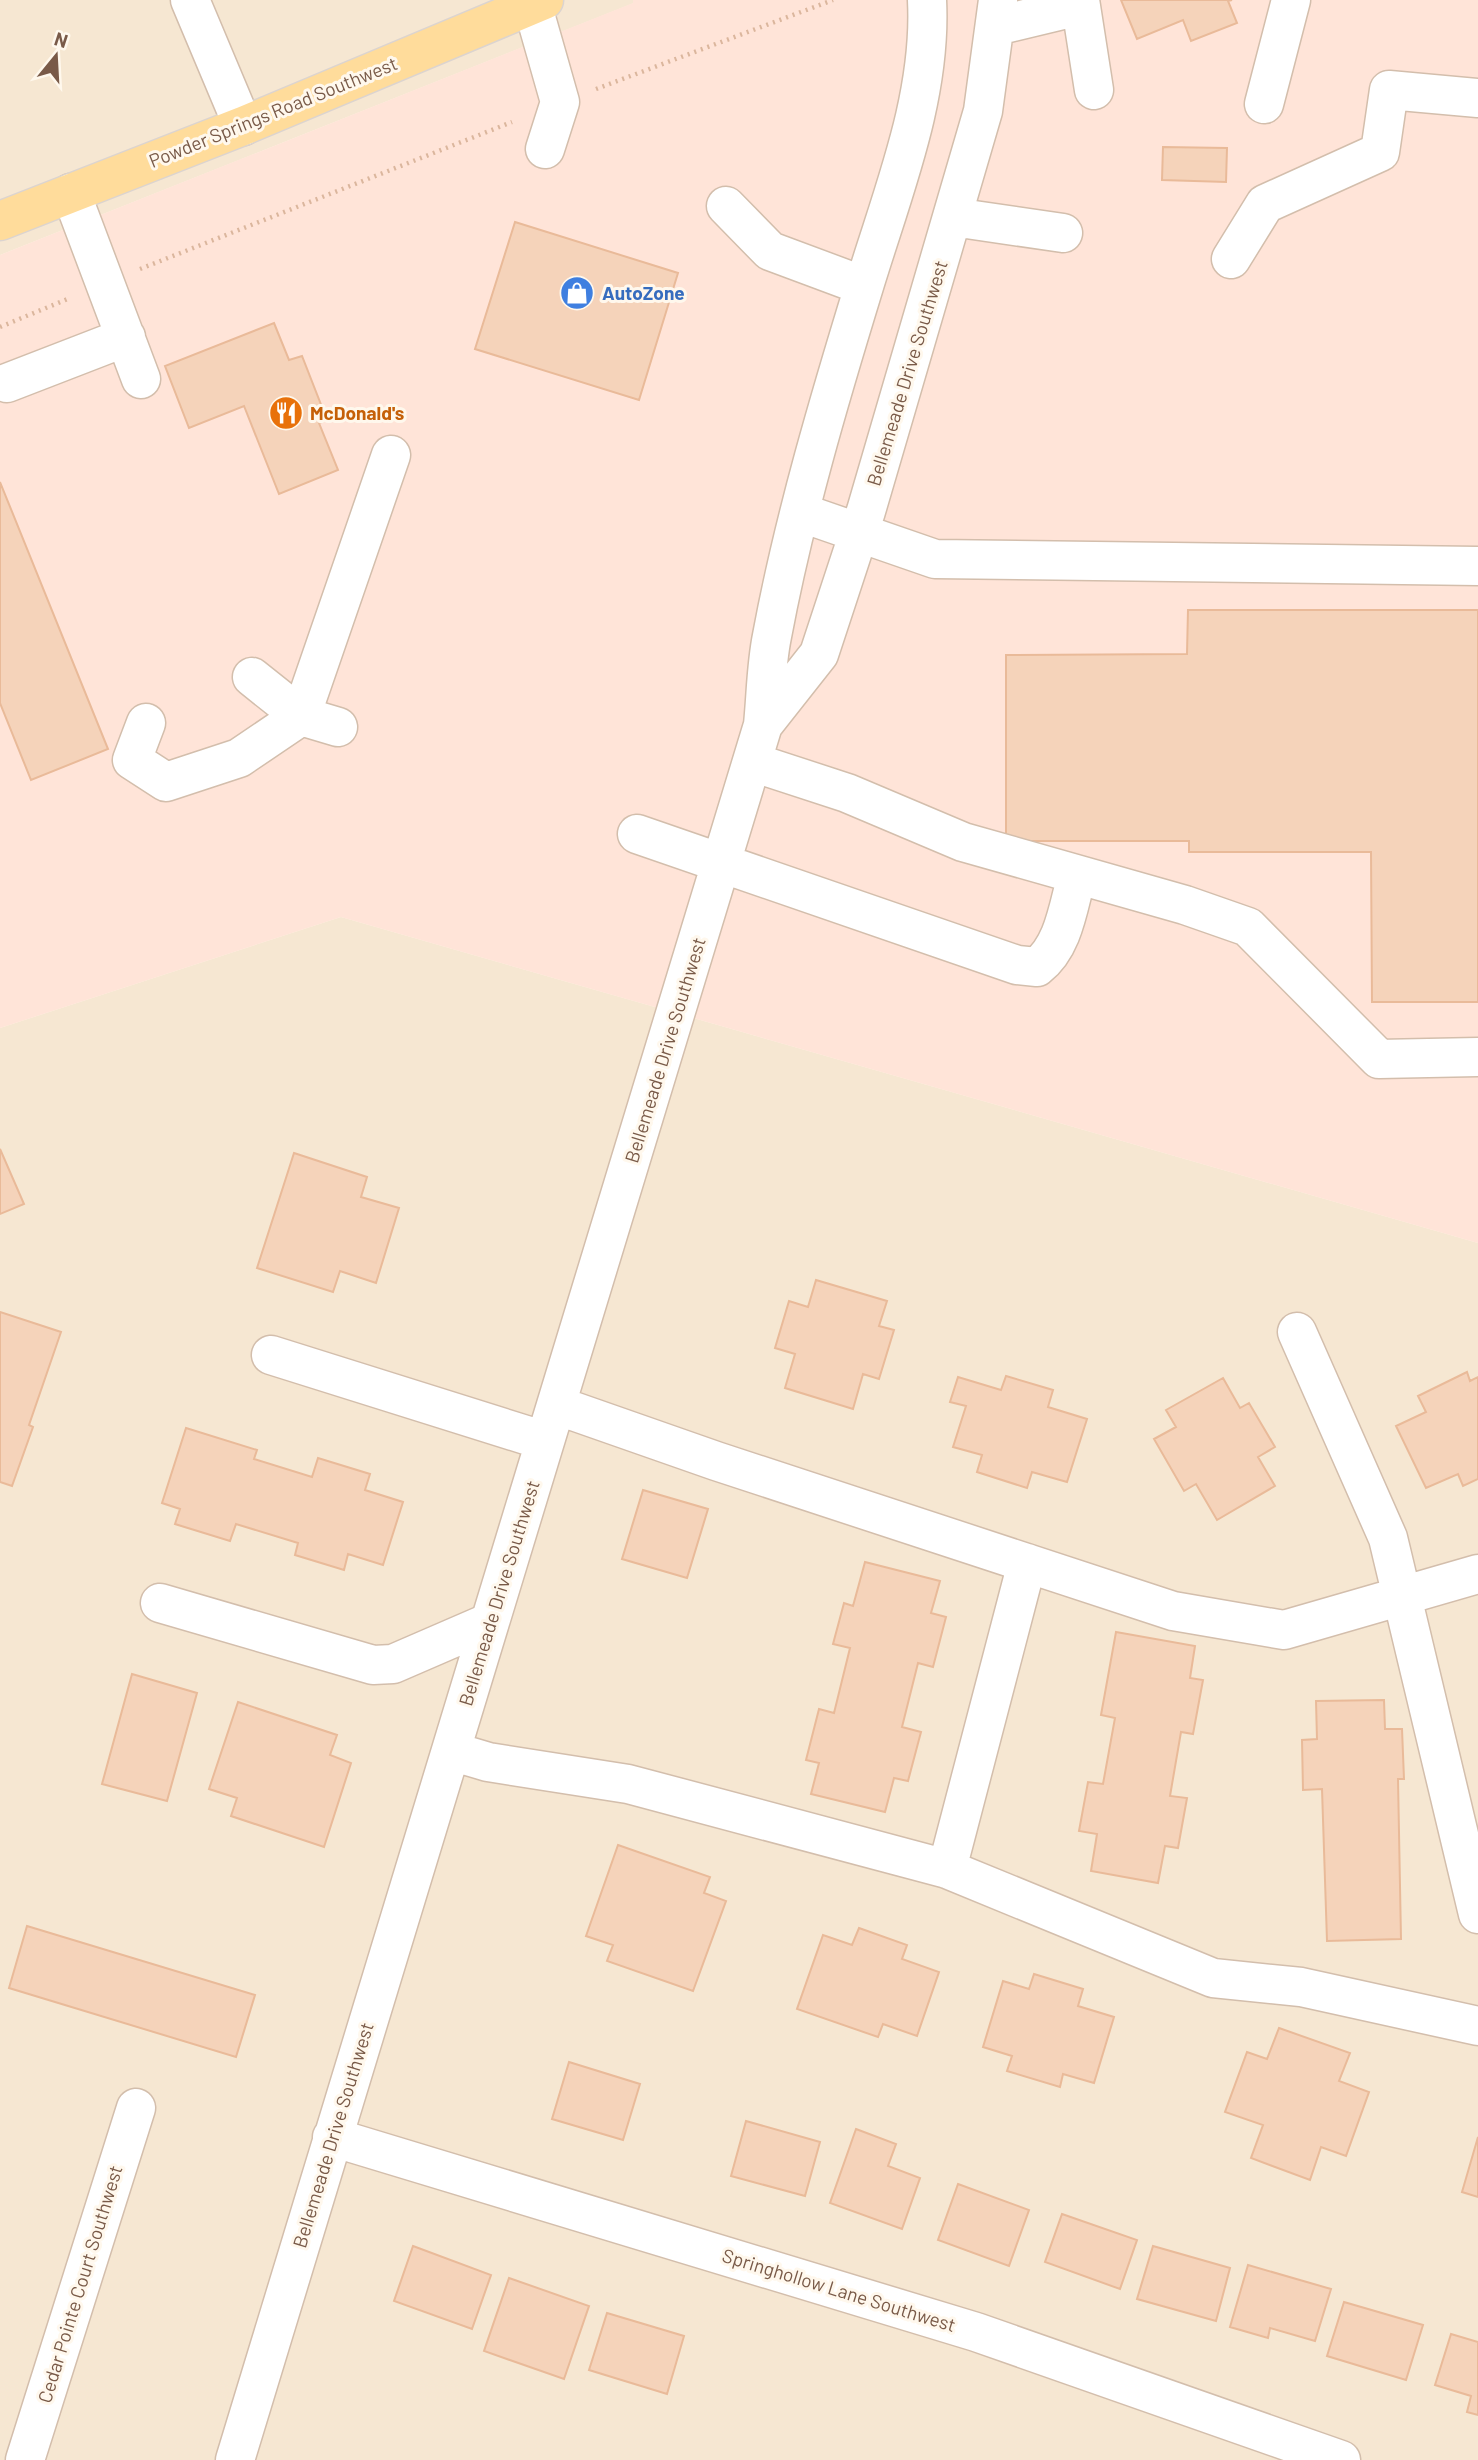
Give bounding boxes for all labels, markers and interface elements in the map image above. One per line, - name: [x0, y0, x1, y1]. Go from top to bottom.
- north arrow: [21, 21, 91, 91]
- text: N: [52, 26, 71, 52]
- street label: Powder Springs Road Southwest: [145, 51, 400, 172]
- street label: Bellemeade Drive Southwest: [861, 257, 952, 488]
- shop icon: AutoZone: [558, 274, 596, 312]
- place label: AutoZone: [602, 281, 685, 304]
- restaurant icon: McDonald's: [267, 394, 305, 432]
- place label: McDonald's: [310, 401, 404, 424]
- street label: Bellemeade Drive Southwest: [619, 934, 710, 1165]
- street label: Bellemeade Drive Southwest: [453, 1477, 544, 1708]
- street label: Bellemeade Drive Southwest: [287, 2019, 378, 2250]
- street label: Cedar Pointe Court Southwest: [32, 2162, 127, 2405]
- street label: Springhollow Lane Southwest: [720, 2243, 959, 2336]

